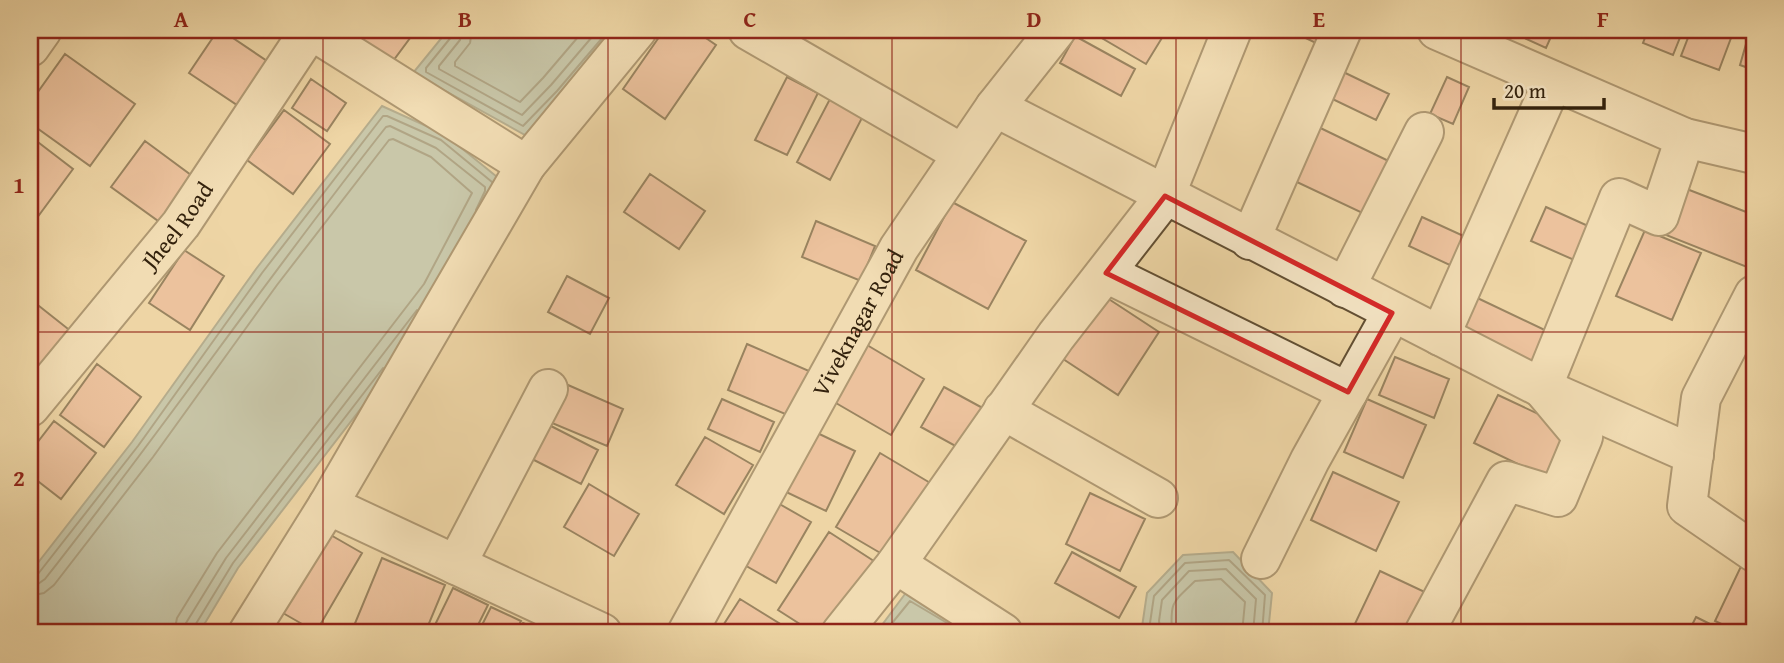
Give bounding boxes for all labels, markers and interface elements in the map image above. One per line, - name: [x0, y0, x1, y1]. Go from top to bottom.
- text: A: [174, 2, 189, 35]
- text: B: [458, 2, 472, 35]
- text: C: [743, 2, 757, 35]
- text: D: [1027, 2, 1042, 35]
- text: E: [1313, 2, 1325, 35]
- text: F: [1597, 2, 1609, 35]
- scale bar: [1494, 66, 1604, 110]
- text: 20 m: [1504, 75, 1546, 106]
- text: 1: [13, 168, 25, 201]
- street label: Jheel Road: [132, 174, 221, 278]
- street label: Viveknagar Road: [803, 242, 912, 402]
- text: 2: [13, 461, 25, 494]

